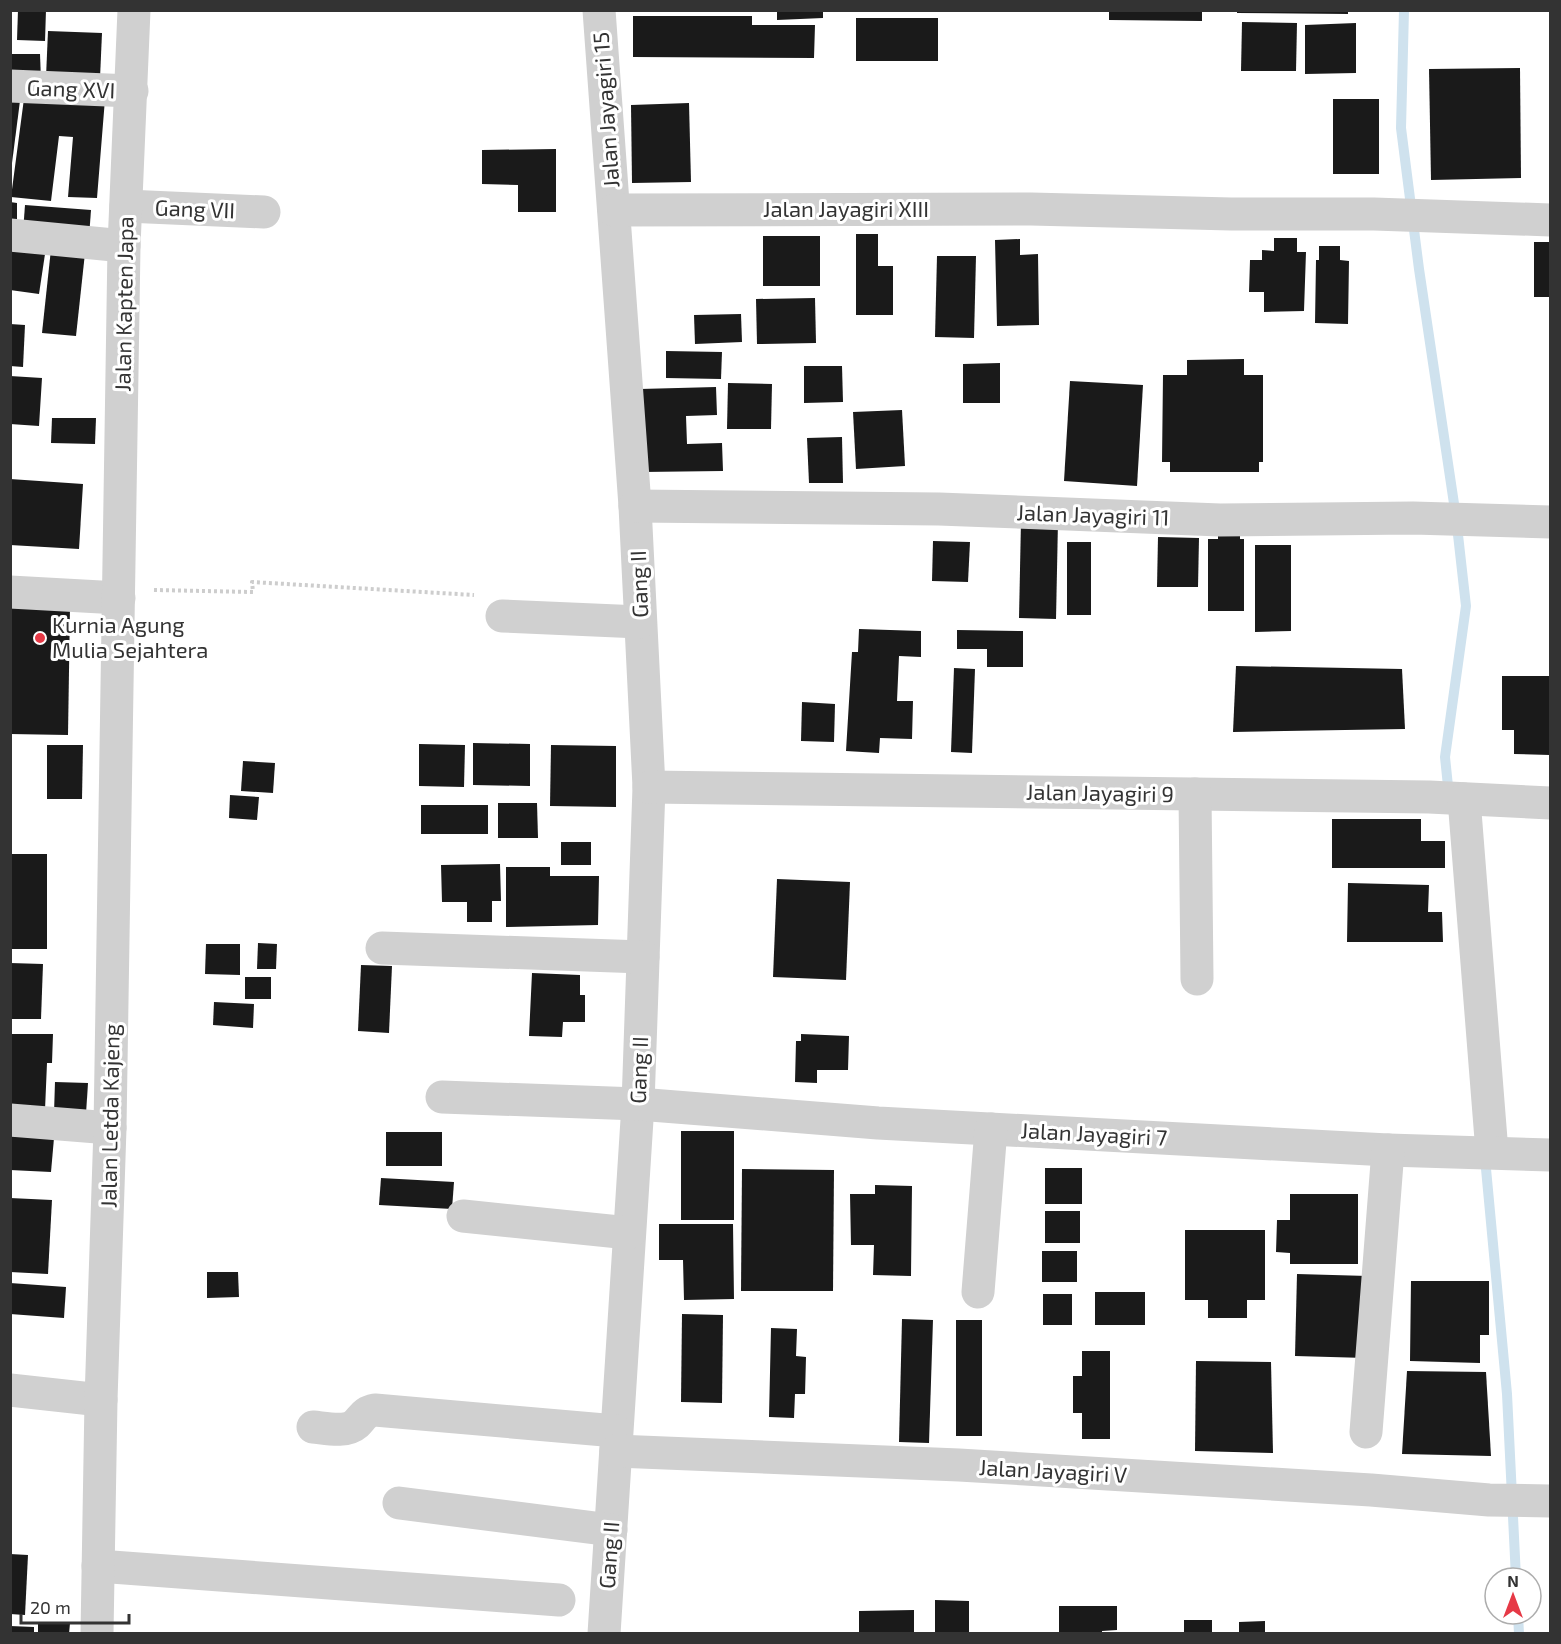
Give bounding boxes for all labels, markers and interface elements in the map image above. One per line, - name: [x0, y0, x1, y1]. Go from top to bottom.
- street label: Jalan Jayagiri 15: [587, 31, 623, 189]
- street label: Gang XVI: [26, 73, 116, 103]
- street label: Gang VII: [154, 194, 236, 222]
- street label: Jalan Jayagiri XIII: [763, 195, 929, 221]
- street label: Jalan Kapten Japa: [108, 216, 138, 392]
- street label: Jalan Jayagiri 11: [1016, 498, 1170, 530]
- street label: Gang II: [624, 550, 652, 618]
- place label: Kurnia Agung Mulia Sejahtera: [52, 611, 208, 663]
- marker: Kurnia Agung Mulia Sejahtera: [33, 631, 47, 645]
- street label: Jalan Jayagiri 9: [1026, 778, 1174, 806]
- street label: Jalan Letda Kajeng: [94, 1024, 125, 1208]
- street label: Gang II: [624, 1036, 652, 1104]
- street label: Jalan Jayagiri 7: [1020, 1116, 1168, 1150]
- street label: Jalan Jayagiri V: [978, 1453, 1128, 1487]
- street label: Gang II: [593, 1520, 623, 1589]
- north arrow: [1483, 1566, 1543, 1626]
- text: N: [1507, 1571, 1519, 1590]
- scale bar: [21, 1587, 129, 1625]
- text: 20 m: [30, 1596, 71, 1618]

